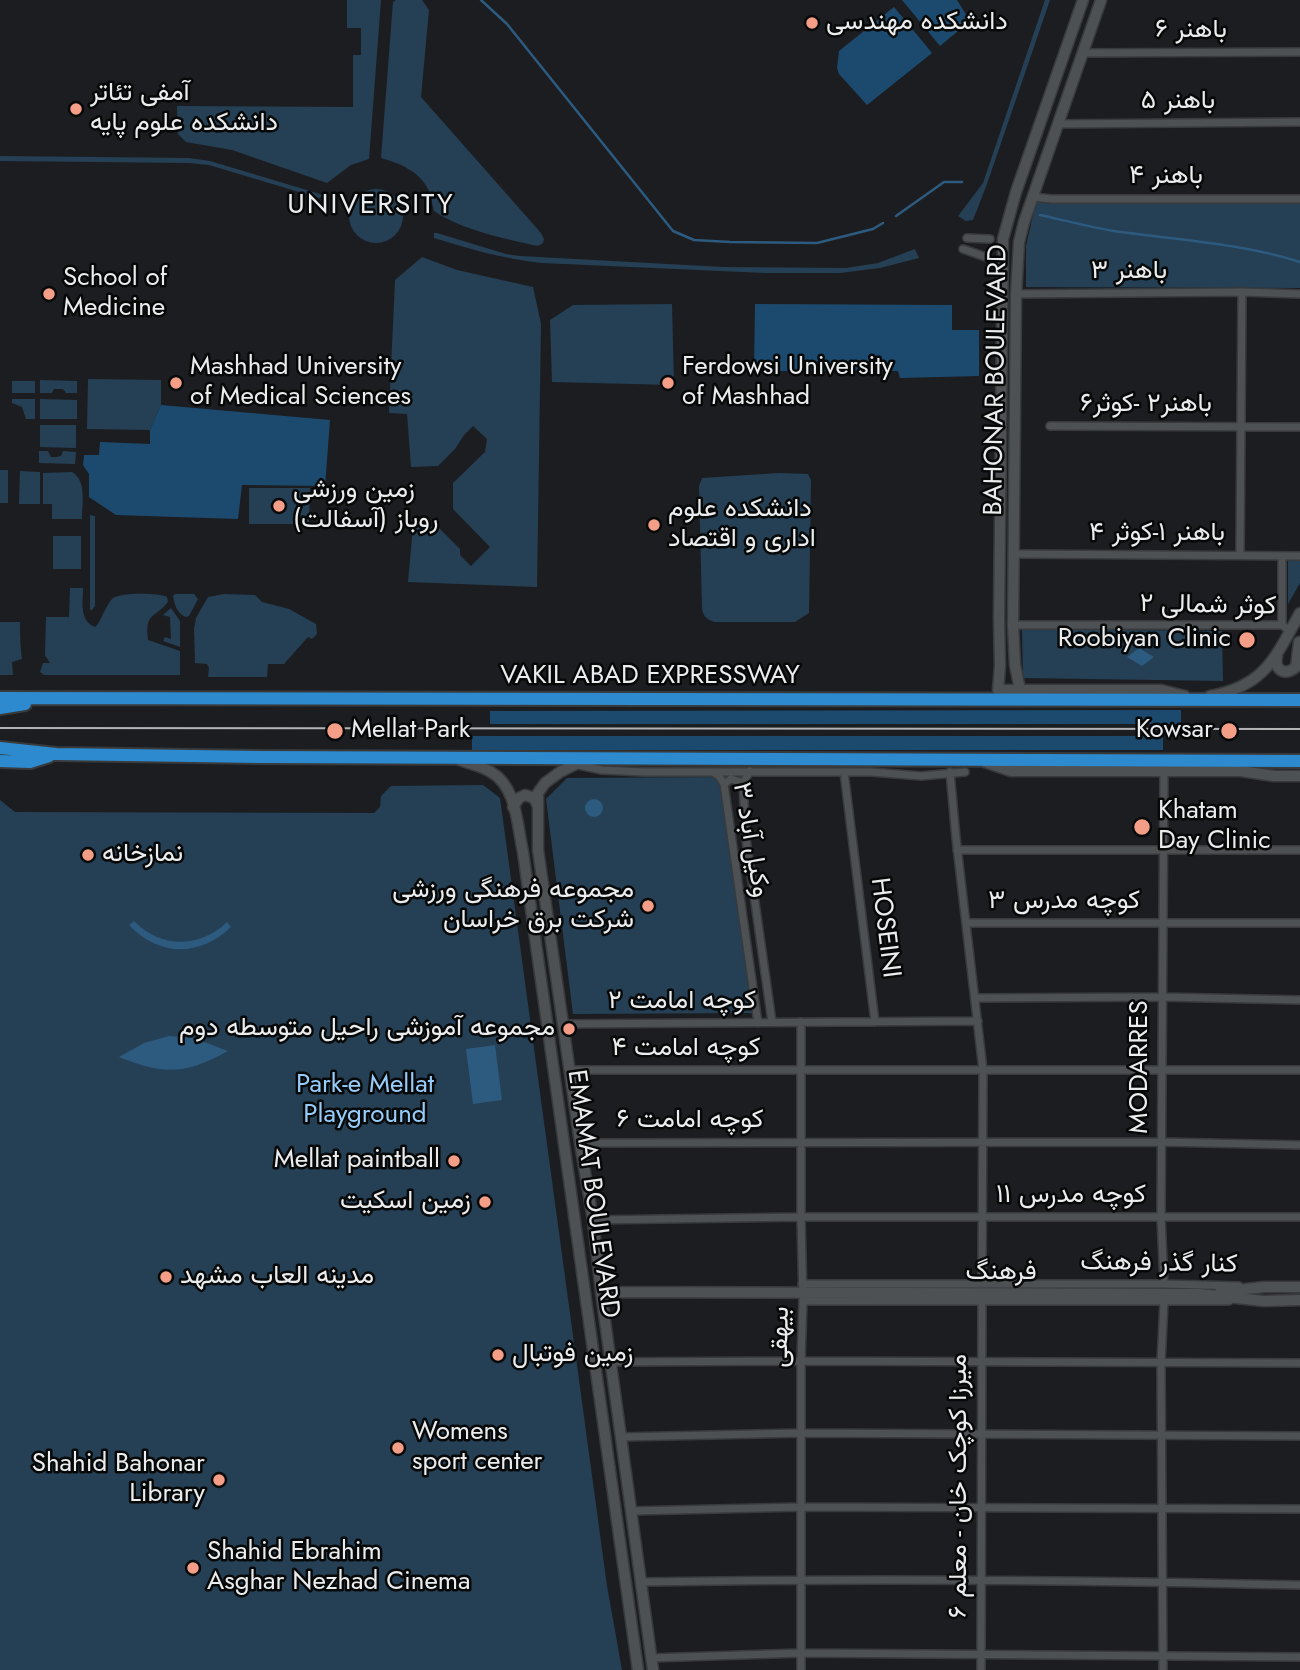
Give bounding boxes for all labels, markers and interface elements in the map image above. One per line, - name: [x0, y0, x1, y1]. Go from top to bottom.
- place label: دانشکده مهندسی: [826, 7, 1008, 39]
- marker: دانشکده مهندسی: [804, 15, 820, 31]
- street label: باهنر ۶: [1155, 15, 1227, 47]
- place label: آمفی تئاتر دانشکده علوم پایه: [90, 78, 278, 140]
- street label: باهنر ۵: [1141, 86, 1215, 118]
- marker: آمفی تئاتر دانشکده علوم پایه: [68, 101, 84, 117]
- street label: باهنر ۴: [1129, 161, 1203, 193]
- district label: UNIVERSITY: [289, 189, 453, 223]
- street label: BAHONAR BOULEVARD: [979, 244, 1015, 516]
- street label: باهنر ۳: [1091, 256, 1167, 288]
- place label: School of Medicine: [63, 263, 167, 324]
- marker: School of Medicine: [41, 286, 57, 302]
- place label: Mashhad University of Medical Sciences: [190, 352, 411, 414]
- place label: Ferdowsi University of Mashhad: [682, 352, 893, 414]
- marker: Mashhad University of Medical Sciences: [168, 375, 184, 391]
- marker: Ferdowsi University of Mashhad: [660, 375, 676, 391]
- street label: باهنر۲ -کوثر۶: [1080, 389, 1212, 421]
- place label: زمین ورزشی روباز (آسفالت): [293, 475, 438, 536]
- place label: دانشکده علوم اداری و اقتصاد: [668, 494, 816, 556]
- marker: زمین ورزشی روباز (آسفالت): [271, 498, 287, 514]
- marker: دانشکده علوم اداری و اقتصاد: [646, 517, 662, 533]
- street label: باهنر ۱-کوثر ۴: [1089, 518, 1225, 550]
- street label: کوثر شمالی ۲: [1139, 589, 1277, 623]
- place label: Roobiyan Clinic: [1058, 624, 1231, 656]
- marker: Roobiyan Clinic: [1237, 630, 1257, 650]
- street label: VAKIL ABAD EXPRESSWAY: [500, 661, 800, 693]
- place label: Mellat Park: [351, 715, 470, 747]
- place label: Kowsar: [1136, 715, 1213, 747]
- marker: Mellat Park: [325, 721, 345, 741]
- marker: Kowsar: [1219, 721, 1239, 741]
- street label: ۳ وکیل آباد: [725, 780, 775, 900]
- place label: Khatam Day Clinic: [1158, 796, 1271, 858]
- marker: Khatam Day Clinic: [1132, 817, 1152, 837]
- place label: نمازخانه: [102, 839, 183, 871]
- marker: نمازخانه: [80, 847, 96, 863]
- place label: مجموعه فرهنگی ورزشی شرکت برق خراسان: [392, 875, 634, 936]
- street label: HOSEINI: [862, 876, 906, 980]
- street label: کوچه مدرس ۳: [988, 886, 1140, 918]
- marker: مجموعه فرهنگی ورزشی شرکت برق خراسان: [640, 898, 656, 914]
- street label: کوچه امامت ۲: [608, 986, 756, 1018]
- street label: MODARRES: [1125, 1000, 1157, 1134]
- place label: مجموعه آموزشی راحیل متوسطه دوم: [179, 1013, 555, 1045]
- marker: مجموعه آموزشی راحیل متوسطه دوم: [561, 1021, 577, 1037]
- street label: کوچه امامت ۴: [611, 1033, 761, 1065]
- street label: EMAMAT BOULEVARD: [559, 1068, 625, 1320]
- park label: Park-e Mellat Playground: [296, 1070, 434, 1132]
- street label: کوچه امامت ۶: [617, 1105, 763, 1137]
- place label: Mellat paintball: [274, 1145, 440, 1177]
- marker: Mellat paintball: [446, 1153, 462, 1169]
- street label: کوچه مدرس ۱۱: [996, 1180, 1146, 1212]
- place label: زمین اسکیت: [340, 1186, 471, 1218]
- marker: زمین اسکیت: [477, 1194, 493, 1210]
- street label: کنار گذر فرهنگ: [1080, 1247, 1238, 1281]
- street label: فرهنگ: [965, 1257, 1037, 1289]
- place label: مدينه العاب مشهد: [180, 1261, 374, 1293]
- marker: مدينه العاب مشهد: [158, 1269, 174, 1285]
- street label: بیهقی: [765, 1306, 797, 1368]
- place label: زمین فوتبال: [512, 1339, 633, 1371]
- marker: زمین فوتبال: [490, 1347, 506, 1363]
- street label: میرزا کوچک خان - معلم ۶: [944, 1354, 976, 1618]
- place label: Womens sport center: [412, 1417, 542, 1478]
- marker: Womens sport center: [390, 1440, 406, 1456]
- place label: Shahid Bahonar Library: [32, 1449, 205, 1510]
- marker: Shahid Bahonar Library: [211, 1472, 227, 1488]
- place label: Shahid Ebrahim Asghar Nezhad Cinema: [207, 1537, 471, 1598]
- marker: Shahid Ebrahim Asghar Nezhad Cinema: [185, 1560, 201, 1576]

